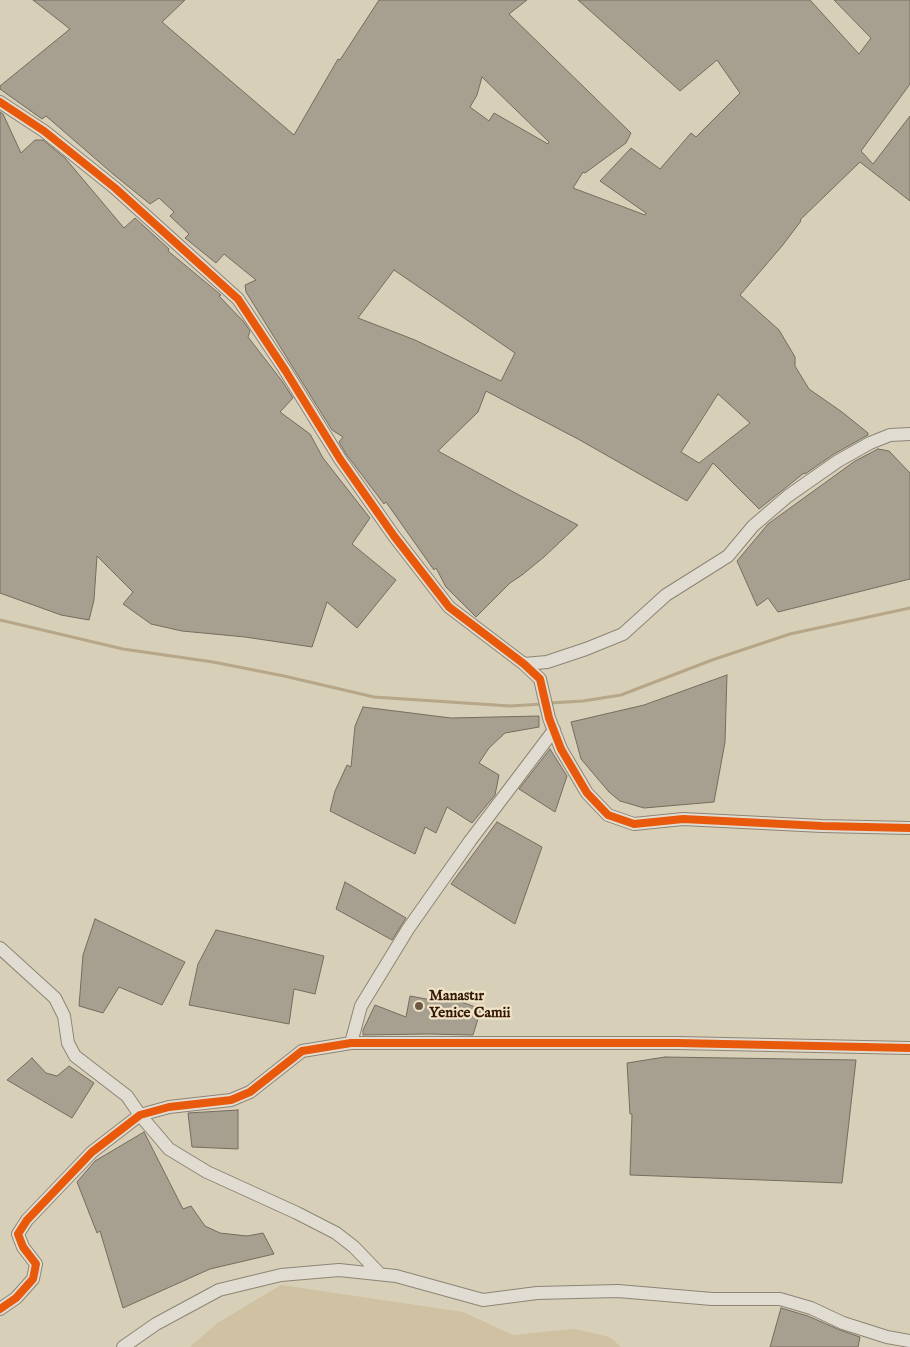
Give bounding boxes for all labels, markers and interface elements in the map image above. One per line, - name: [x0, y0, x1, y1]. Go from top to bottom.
- place label: Manastır Yenice Camii: [429, 988, 511, 1023]
- marker: Manastır Yenice Camii: [413, 1000, 425, 1012]

